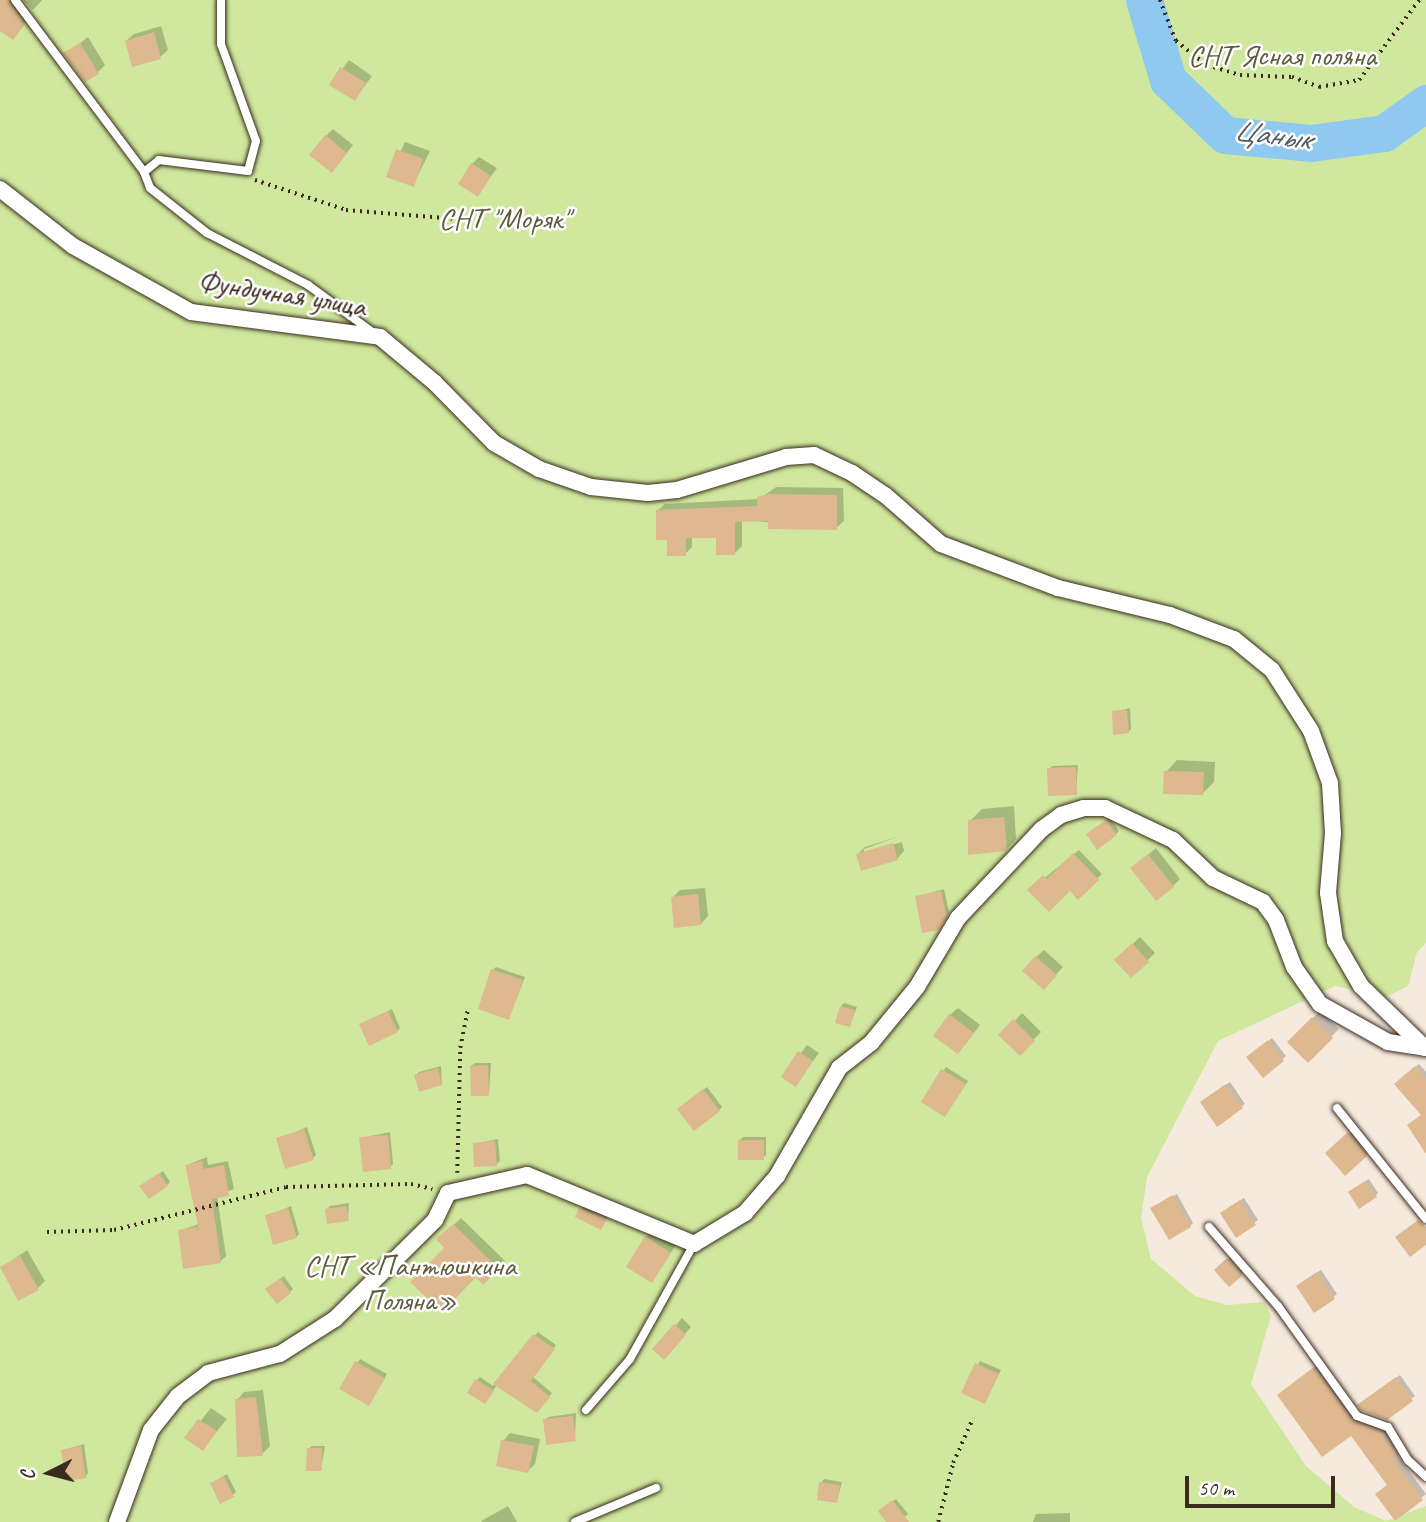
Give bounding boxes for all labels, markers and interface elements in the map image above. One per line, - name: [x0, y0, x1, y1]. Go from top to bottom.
- park label: СНТ Ясная поляна: [1189, 37, 1375, 73]
- water label: Цанык: [1232, 111, 1312, 159]
- park label: СНТ "Моряк": [439, 200, 569, 236]
- street label: Фундучная улица: [194, 262, 370, 324]
- park label: СНТ «Пантюшкина Поляна»: [304, 1247, 516, 1318]
- north arrow: [14, 1438, 84, 1508]
- scale bar: [1188, 1462, 1338, 1506]
- text: С: [16, 1469, 41, 1481]
- text: 50 m: [1198, 1475, 1234, 1501]

